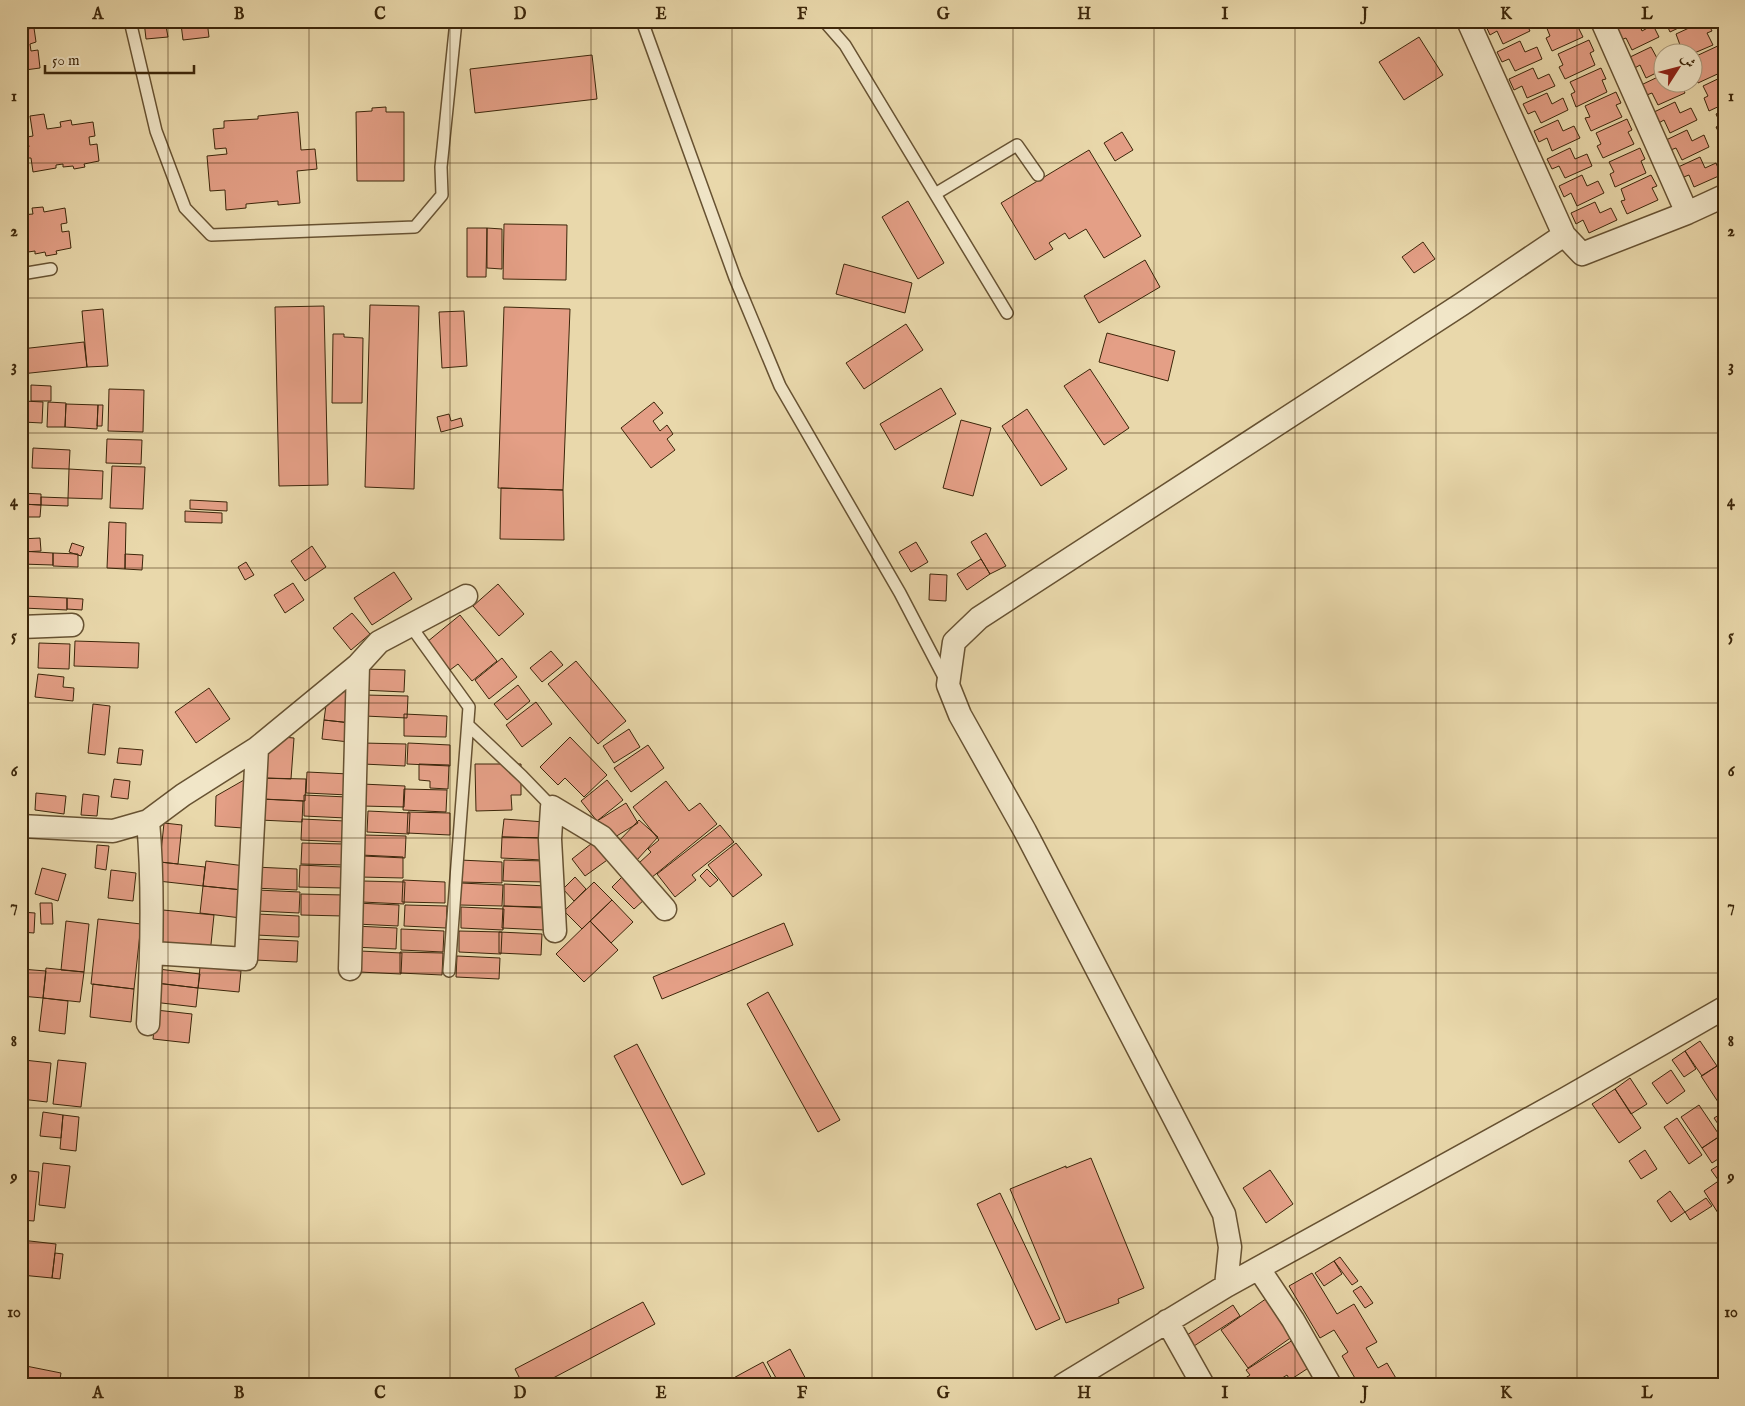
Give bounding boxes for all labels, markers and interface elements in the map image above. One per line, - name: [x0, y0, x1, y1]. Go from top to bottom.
- text: A: [92, 5, 105, 25]
- text: B: [234, 5, 245, 25]
- text: C: [374, 5, 386, 25]
- text: D: [514, 5, 527, 25]
- text: E: [655, 5, 667, 25]
- text: F: [797, 5, 808, 25]
- text: G: [937, 5, 950, 25]
- text: H: [1077, 5, 1091, 25]
- text: I: [1222, 5, 1229, 25]
- text: J: [1360, 5, 1369, 25]
- text: K: [1500, 5, 1513, 25]
- text: L: [1641, 5, 1653, 25]
- scale bar: [45, 42, 194, 74]
- north arrow: [1652, 42, 1702, 92]
- text: ش: [1676, 50, 1699, 72]
- text: 50 m: [52, 51, 80, 70]
- text: 1: [11, 87, 17, 107]
- text: 1: [1728, 87, 1734, 107]
- text: 2: [10, 222, 18, 242]
- text: 2: [1727, 222, 1735, 242]
- text: 3: [11, 357, 17, 377]
- text: 3: [1728, 357, 1734, 377]
- text: 4: [10, 492, 19, 512]
- text: 4: [1727, 492, 1736, 512]
- text: 5: [11, 627, 17, 647]
- text: 5: [1728, 627, 1734, 647]
- text: 6: [11, 762, 19, 782]
- text: 6: [1728, 762, 1736, 782]
- text: 7: [10, 897, 18, 917]
- text: 7: [1727, 897, 1735, 917]
- text: 8: [11, 1032, 17, 1052]
- text: 8: [1728, 1032, 1734, 1052]
- text: 9: [10, 1168, 18, 1188]
- text: 9: [1727, 1168, 1735, 1188]
- text: 10: [7, 1303, 21, 1323]
- text: 10: [1724, 1303, 1738, 1323]
- text: A: [92, 1384, 105, 1404]
- text: B: [234, 1384, 245, 1404]
- text: C: [374, 1384, 386, 1404]
- text: D: [514, 1384, 527, 1404]
- text: E: [655, 1384, 667, 1404]
- text: F: [797, 1384, 808, 1404]
- text: G: [937, 1384, 950, 1404]
- text: H: [1077, 1384, 1091, 1404]
- text: I: [1222, 1384, 1229, 1404]
- text: J: [1360, 1384, 1369, 1404]
- text: K: [1500, 1384, 1513, 1404]
- text: L: [1641, 1384, 1653, 1404]

